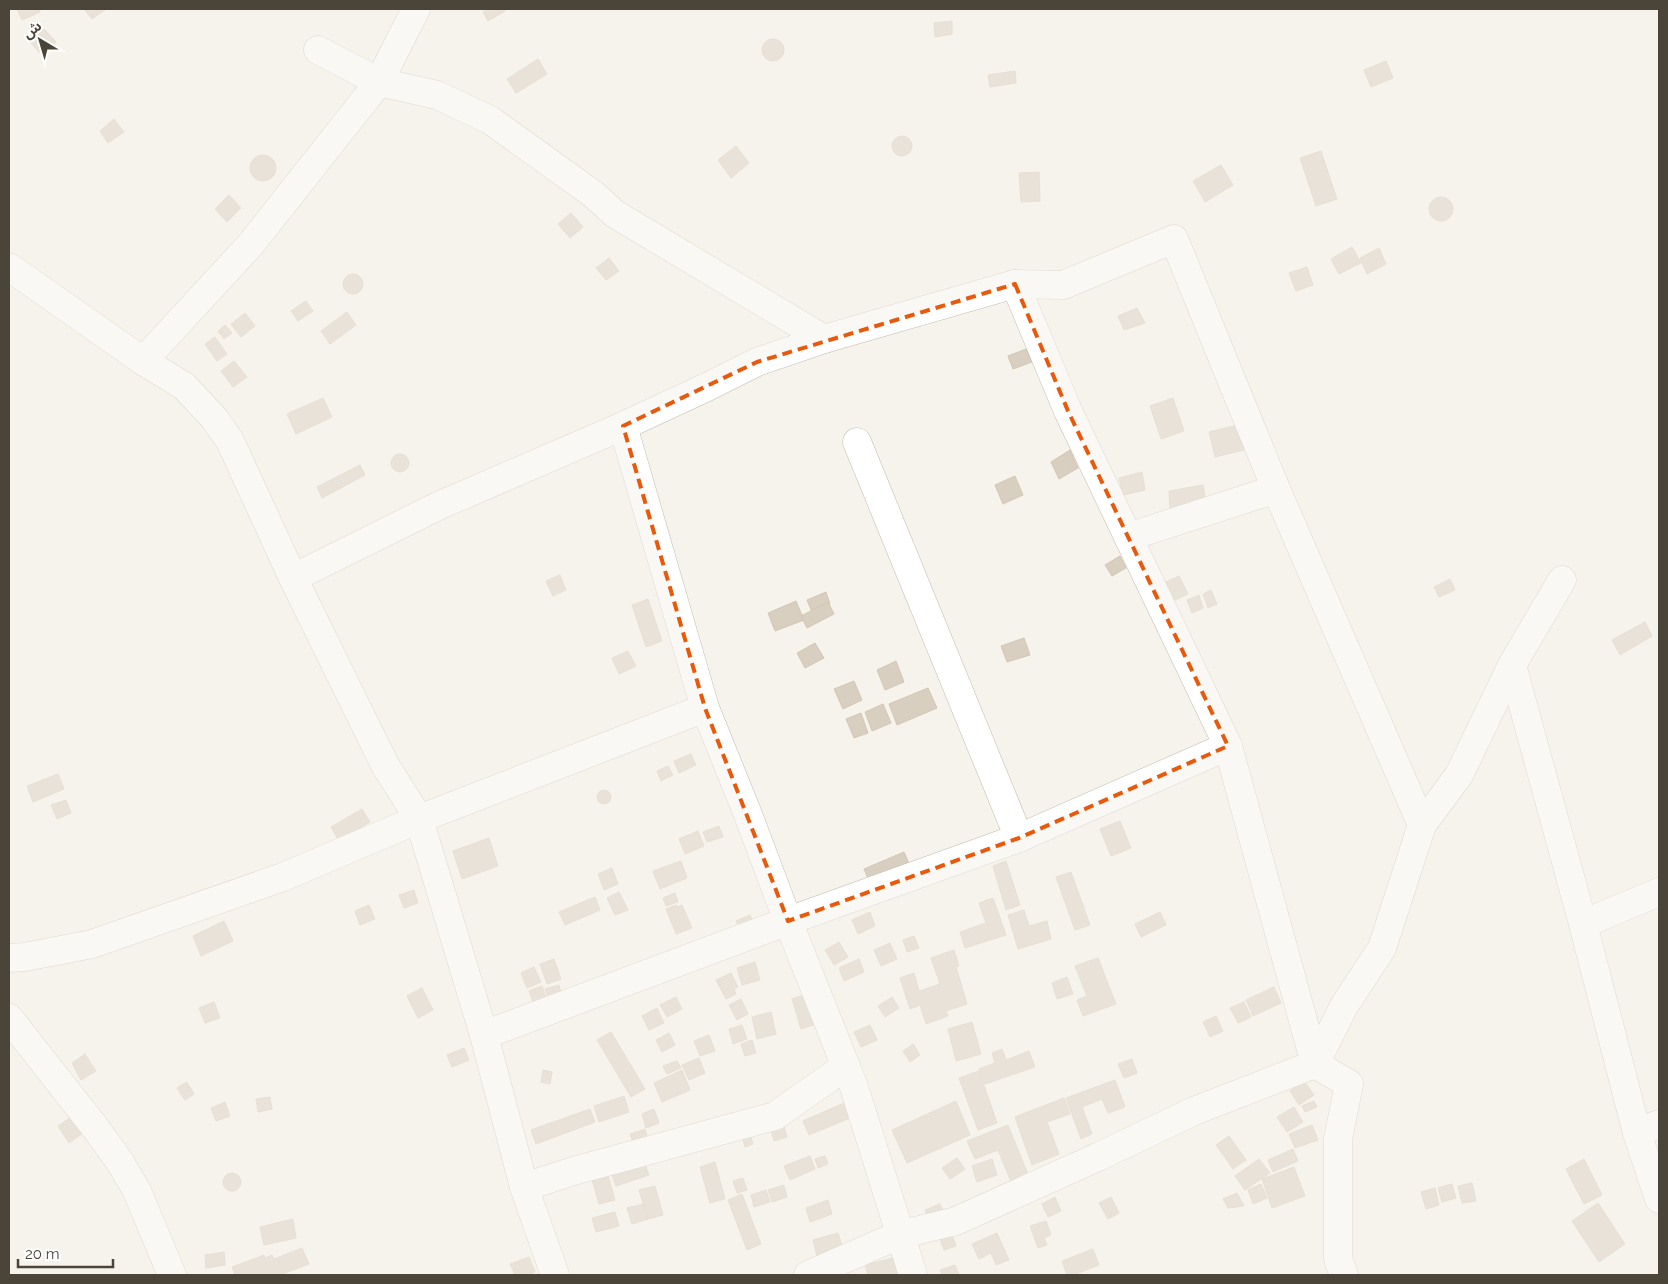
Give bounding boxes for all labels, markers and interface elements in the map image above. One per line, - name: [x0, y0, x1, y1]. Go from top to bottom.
- north arrow: [15, 15, 65, 65]
- text: ش: [20, 18, 44, 42]
- scale bar: [18, 1236, 112, 1268]
- text: 20 m: [25, 1245, 60, 1263]

